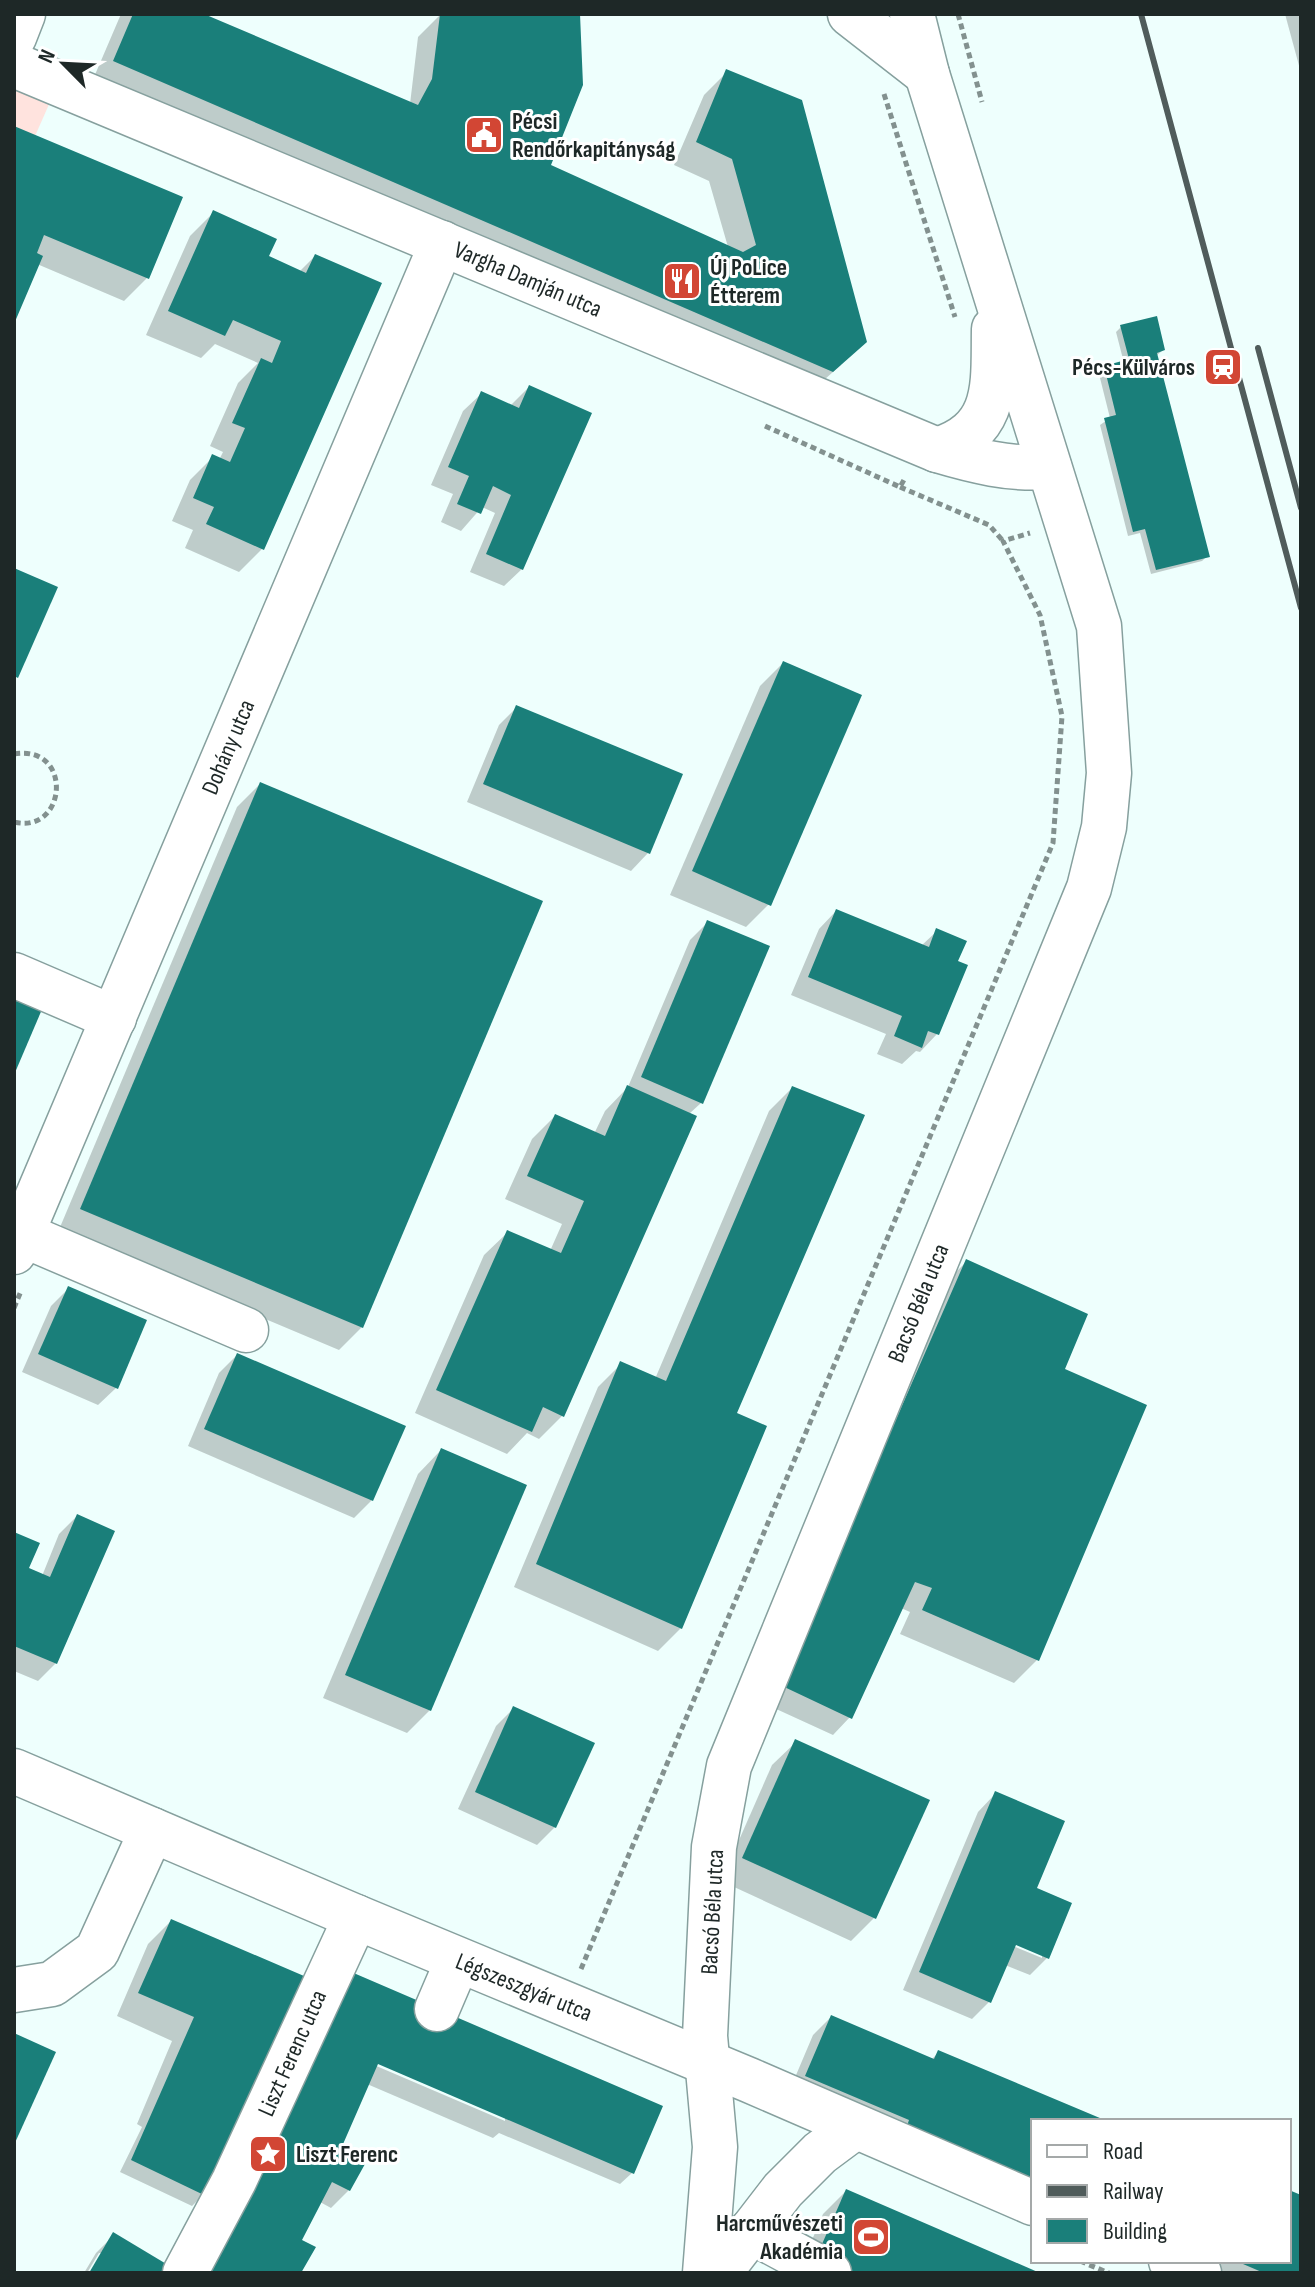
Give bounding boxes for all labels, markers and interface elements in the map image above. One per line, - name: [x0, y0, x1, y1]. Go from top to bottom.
- north arrow: [24, 24, 104, 104]
- text: N: [32, 46, 62, 67]
- place label: Pécsi Rendőrkapitányság: [512, 107, 675, 164]
- public building icon: Pécsi Rendőrkapitányság: [463, 114, 505, 156]
- street label: Vargha Damján utca: [449, 235, 606, 324]
- place label: Új PoLice Étterem: [710, 253, 787, 310]
- restaurant icon: Új PoLice Étterem: [661, 260, 703, 302]
- station icon: Pécs-Külváros: [1202, 346, 1244, 388]
- place label: Pécs-Külváros: [1072, 353, 1195, 382]
- street label: Dohány utca: [196, 695, 261, 799]
- street label: Bacsó Béla utca: [882, 1240, 955, 1367]
- street label: Bacsó Béla utca: [695, 1849, 730, 1975]
- street label: Légszeszgyár utca: [451, 1947, 596, 2028]
- street label: Liszt Ferenc utca: [252, 1985, 333, 2121]
- legend: [1031, 2119, 1291, 2263]
- place icon: Liszt Ferenc: [247, 2133, 289, 2175]
- text: Road: [1103, 2137, 1143, 2166]
- place label: Liszt Ferenc: [296, 2140, 398, 2169]
- text: Railway: [1103, 2177, 1163, 2206]
- place label: Harcművészeti Akadémia: [716, 2209, 843, 2266]
- sports icon: Harcművészeti Akadémia: [850, 2216, 892, 2258]
- text: Building: [1103, 2217, 1167, 2246]

